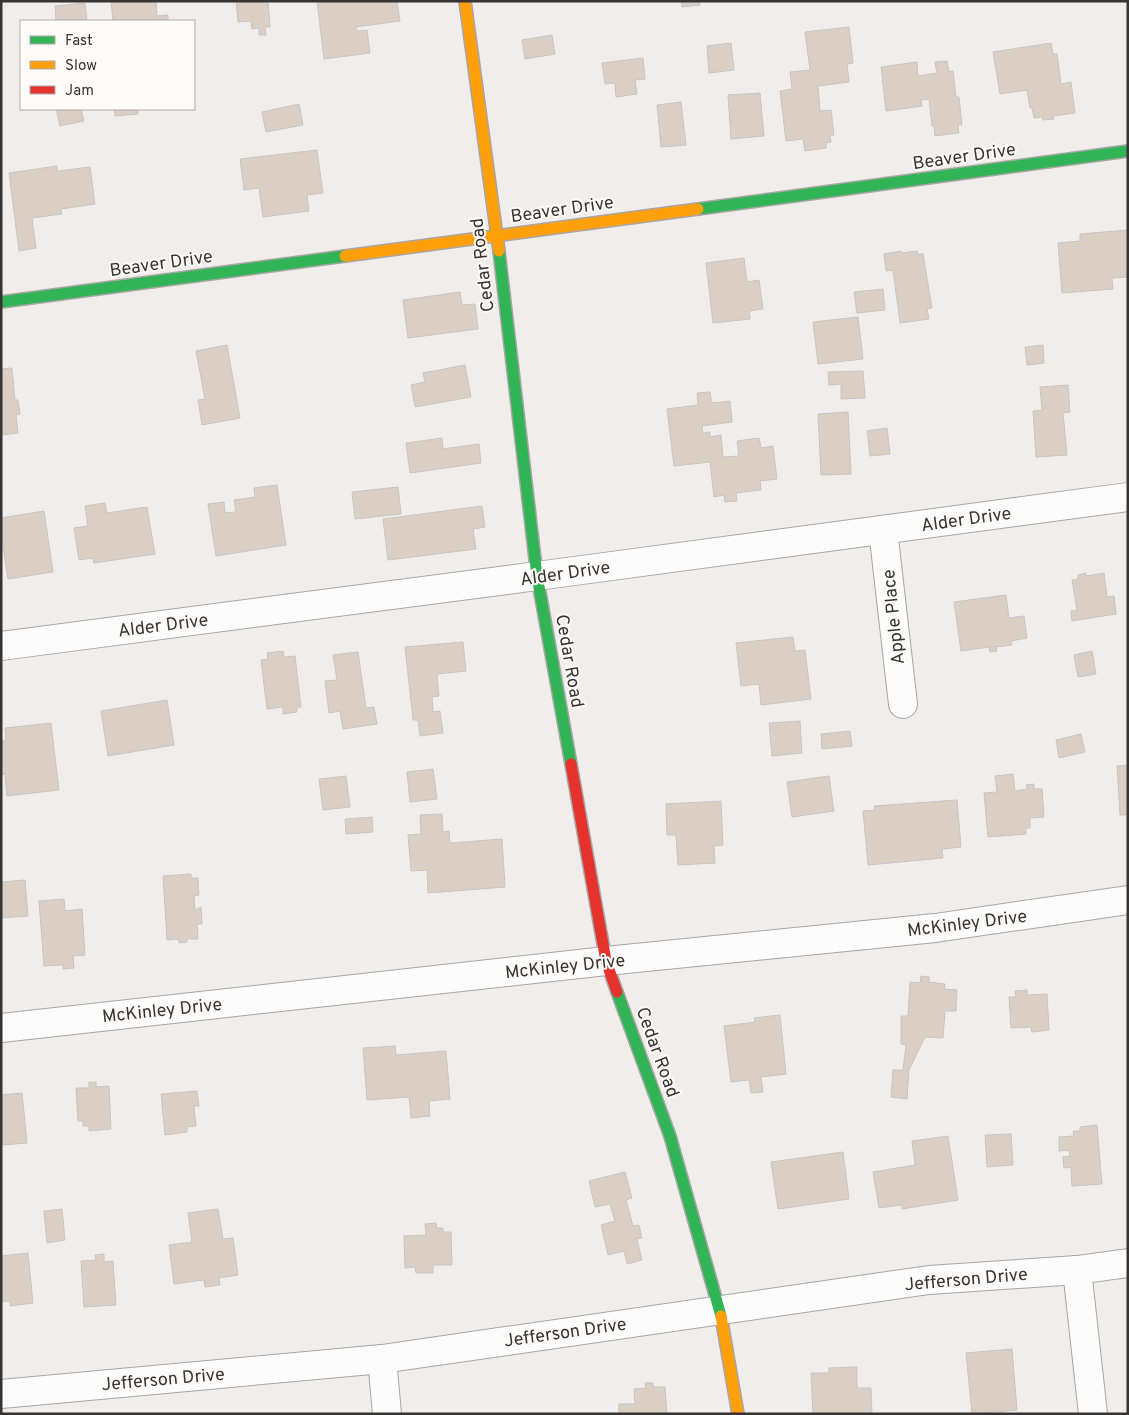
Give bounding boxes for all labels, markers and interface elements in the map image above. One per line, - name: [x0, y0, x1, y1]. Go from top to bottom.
- legend: [20, 20, 195, 110]
- text: Fast: [65, 32, 93, 51]
- text: Slow: [65, 57, 97, 76]
- text: Jam: [65, 82, 94, 101]
- street label: Beaver Drive: [911, 139, 1017, 176]
- street label: Beaver Drive: [509, 192, 615, 229]
- street label: Cedar Road: [466, 217, 501, 313]
- street label: Beaver Drive: [108, 246, 214, 283]
- street label: Alder Drive: [920, 503, 1013, 538]
- street label: Alder Drive: [519, 557, 612, 592]
- street label: Apple Place: [878, 568, 911, 666]
- street label: Alder Drive: [117, 610, 210, 643]
- street label: Cedar Road: [549, 613, 588, 710]
- street label: McKinley Drive: [906, 906, 1028, 943]
- street label: McKinley Drive: [504, 950, 626, 985]
- street label: McKinley Drive: [101, 994, 223, 1029]
- street label: Cedar Road: [630, 1004, 684, 1101]
- street label: Jefferson Drive: [904, 1264, 1029, 1297]
- street label: Jefferson Drive: [502, 1313, 628, 1353]
- street label: Jefferson Drive: [101, 1364, 226, 1397]

